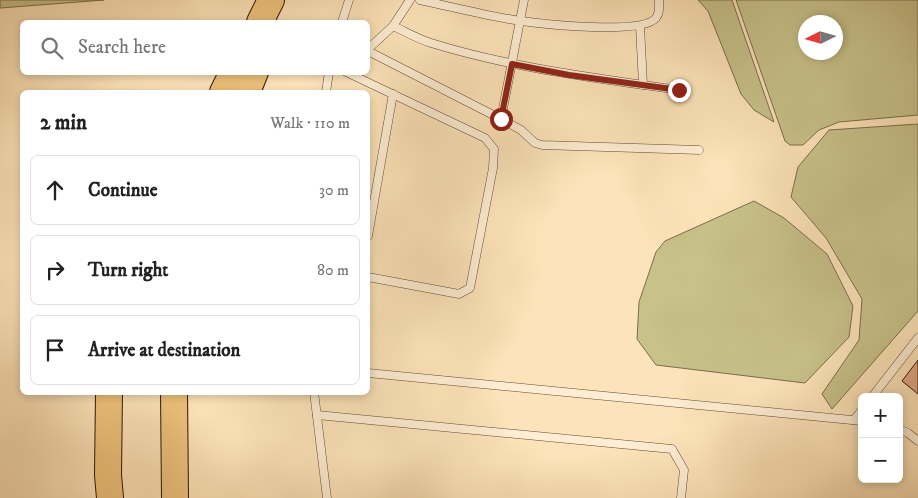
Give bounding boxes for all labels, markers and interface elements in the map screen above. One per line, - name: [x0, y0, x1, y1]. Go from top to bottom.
- north arrow: [798, 15, 843, 60]
- search box: [20, 20, 370, 75]
- icon: search: [38, 34, 66, 62]
- text: Search here: [78, 36, 166, 59]
- route end: [668, 79, 691, 102]
- route start: [490, 108, 513, 131]
- text: 2 min: [40, 110, 87, 136]
- text: Walk · 110 m: [270, 113, 350, 133]
- icon: ahead: [41, 176, 69, 204]
- text: Continue: [88, 179, 158, 202]
- text: 30 m: [319, 180, 349, 200]
- icon: right: [41, 256, 69, 284]
- text: Turn right: [88, 259, 168, 282]
- text: 80 m: [317, 260, 349, 280]
- icon: arrive: [41, 336, 69, 364]
- text: Arrive at destination: [88, 339, 240, 362]
- map controls: [858, 393, 903, 483]
- button: +: [858, 393, 903, 438]
- button: −: [858, 438, 903, 483]

